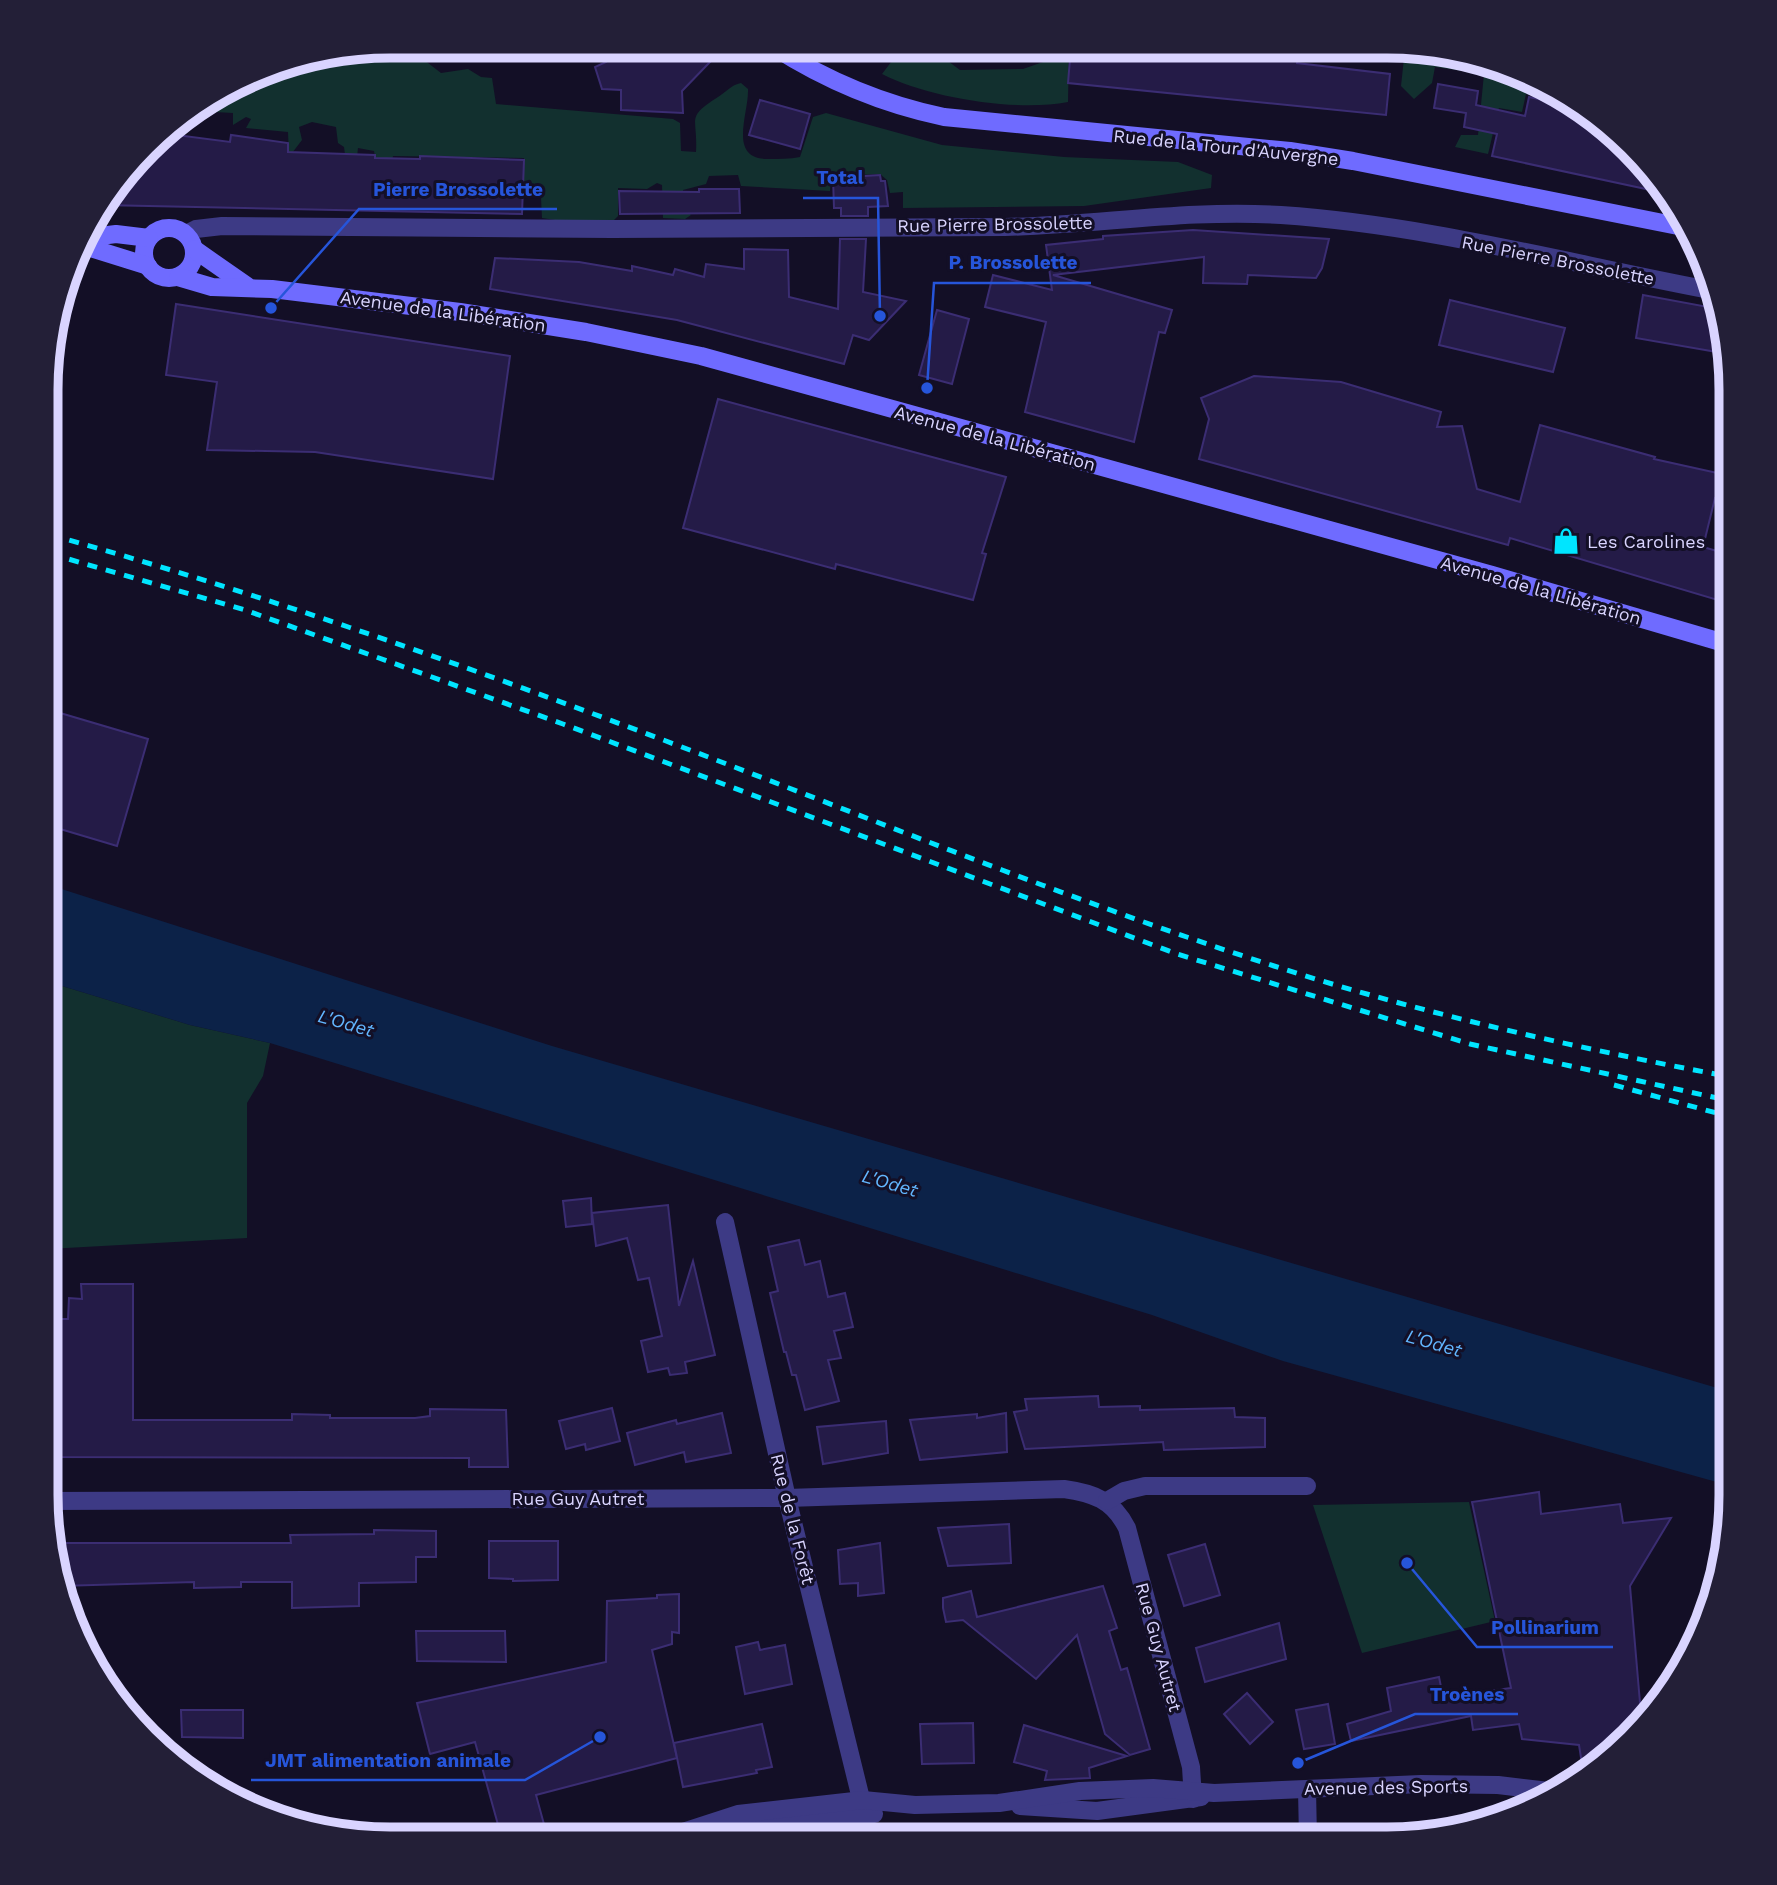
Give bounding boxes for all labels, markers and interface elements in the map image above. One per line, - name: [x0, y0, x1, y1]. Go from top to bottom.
- street label: Rue de la Tour d'Auvergne: [1112, 125, 1340, 169]
- callout: Total: [803, 158, 878, 198]
- text: Total: [816, 166, 865, 189]
- callout: Pierre Brossolette: [359, 169, 557, 209]
- text: Pierre Brossolette: [373, 178, 543, 201]
- street label: Rue Pierre Brossolette: [897, 212, 1093, 236]
- street label: Rue Pierre Brossolette: [1460, 231, 1656, 289]
- callout: P. Brossolette: [934, 243, 1091, 283]
- text: P. Brossolette: [949, 251, 1077, 274]
- street label: Avenue de la Libération: [339, 286, 547, 336]
- street label: Avenue de la Libération: [892, 401, 1098, 475]
- shop icon: Les Carolines: [1551, 526, 1581, 556]
- place label: Les Carolines: [1587, 531, 1705, 552]
- street label: Avenue de la Libération: [1438, 551, 1644, 629]
- water label: L'Odet: [315, 1004, 377, 1042]
- water label: L'Odet: [859, 1164, 921, 1202]
- water label: L'Odet: [1403, 1324, 1465, 1362]
- street label: Rue de la Forêt: [767, 1451, 820, 1587]
- street label: Rue Guy Autret: [512, 1488, 645, 1509]
- street label: Rue Guy Autret: [1132, 1580, 1186, 1714]
- callout: Pollinarium: [1477, 1607, 1613, 1647]
- text: Pollinarium: [1491, 1616, 1599, 1639]
- callout: Troènes: [1415, 1674, 1518, 1714]
- text: Troènes: [1430, 1683, 1504, 1706]
- callout: JMT alimentation animale: [251, 1740, 525, 1780]
- text: JMT alimentation animale: [265, 1749, 511, 1772]
- street label: Avenue des Sports: [1304, 1775, 1468, 1799]

